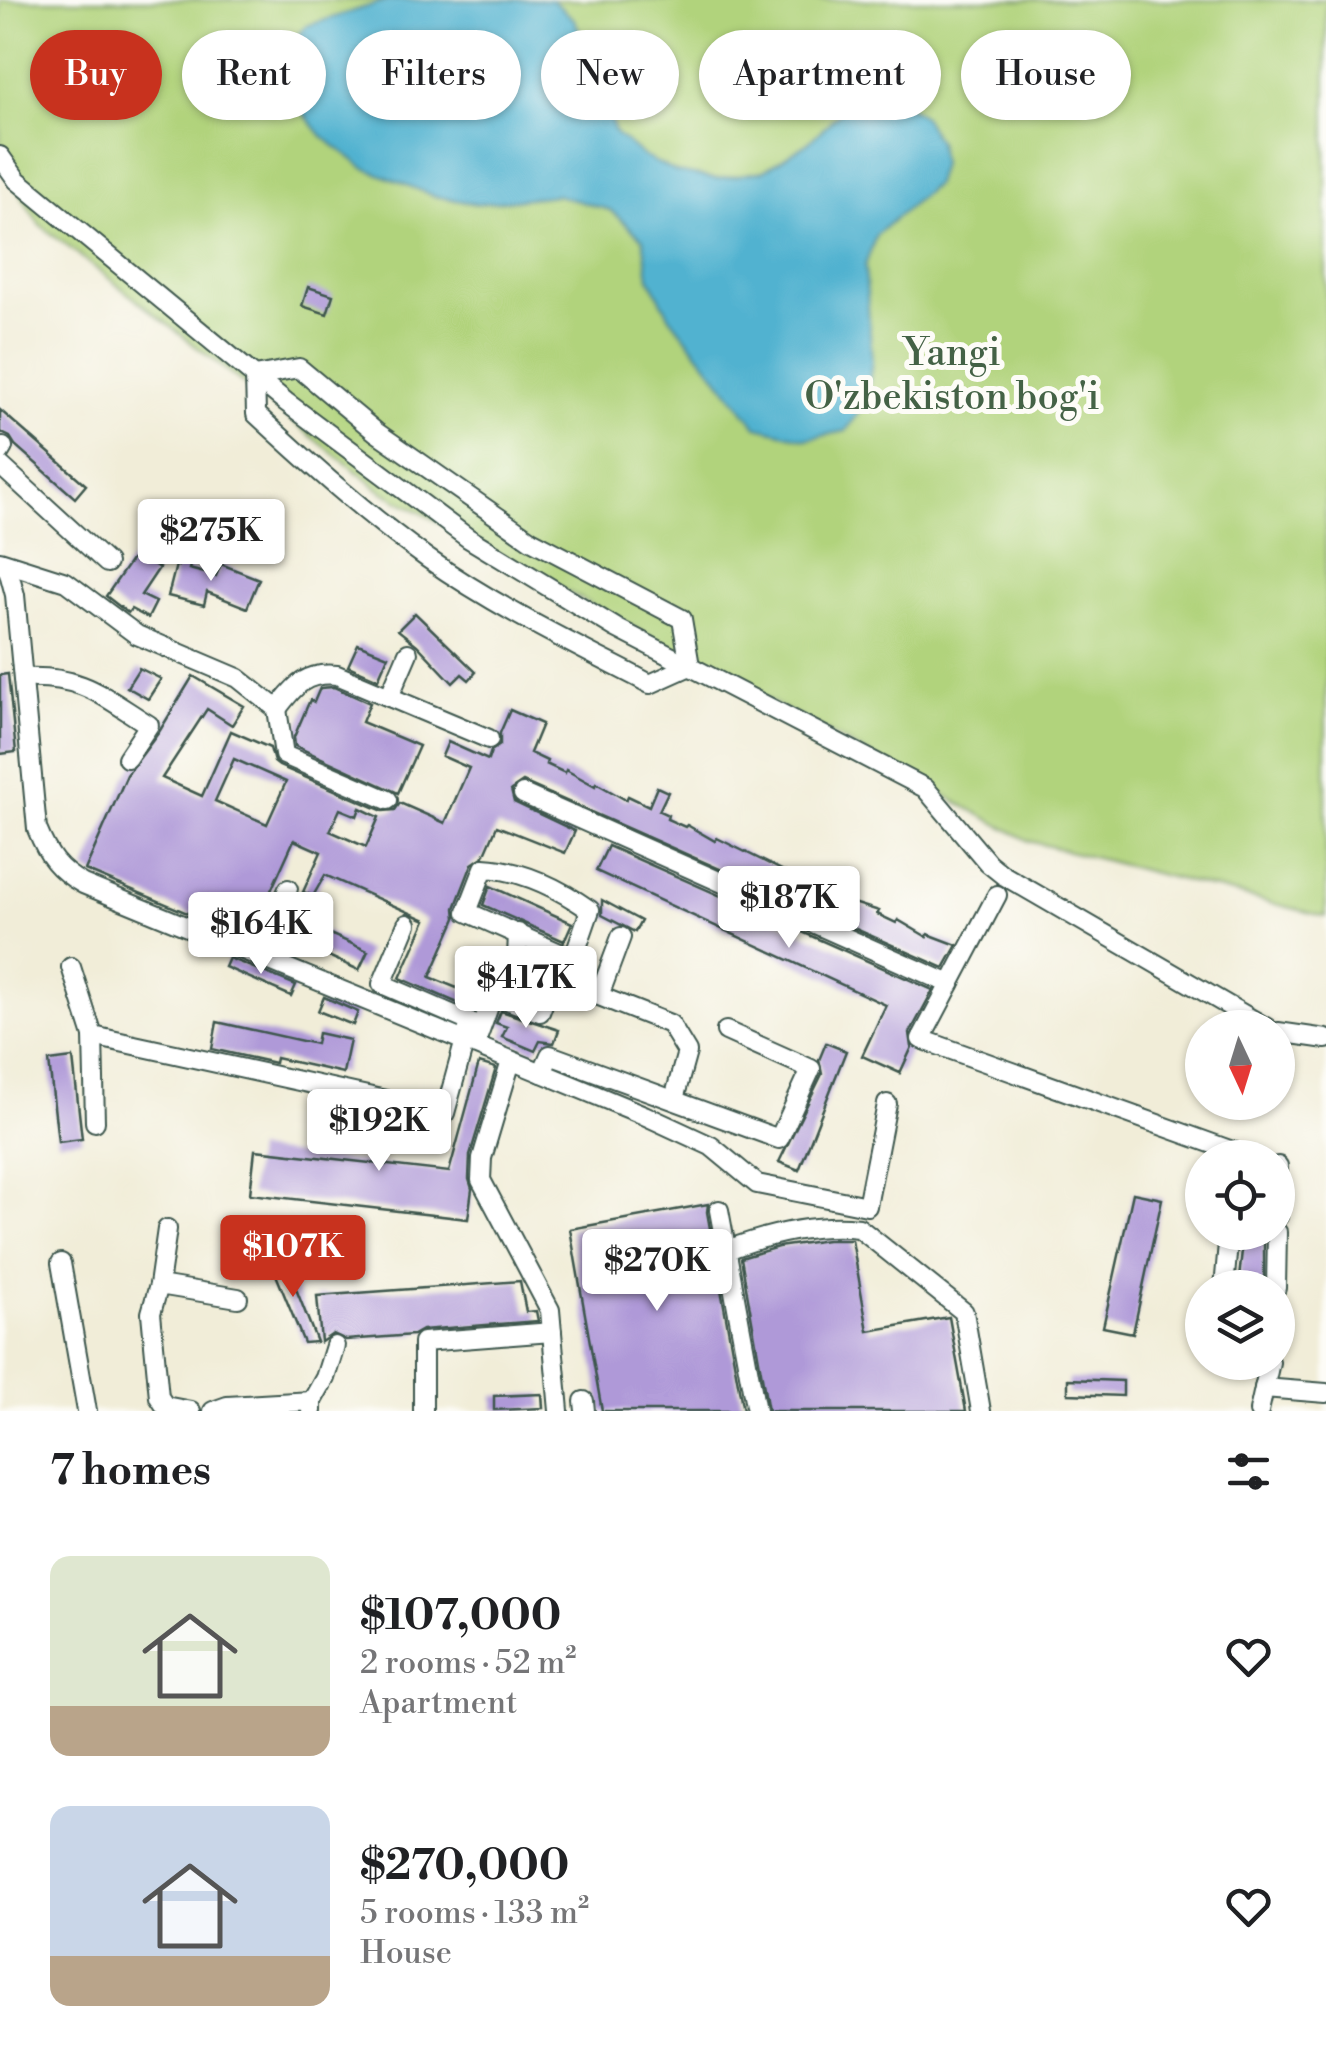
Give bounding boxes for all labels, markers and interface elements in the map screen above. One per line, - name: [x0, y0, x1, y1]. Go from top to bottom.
- chip: Buy: [30, 30, 162, 120]
- chip: Rent: [182, 30, 326, 120]
- chip: Filters: [346, 30, 521, 120]
- chip: New: [541, 30, 679, 120]
- chip: Apartment: [699, 30, 941, 120]
- chip: House: [961, 30, 1131, 120]
- park label: Yangi O'zbekiston bog'i: [804, 330, 1100, 421]
- pin: $275K: [141, 499, 281, 584]
- text: $275K: [160, 511, 262, 551]
- pin: $187K: [719, 866, 859, 951]
- text: $187K: [740, 878, 838, 918]
- pin: $164K: [191, 892, 331, 977]
- text: $164K: [210, 904, 312, 944]
- pin: $417K: [456, 946, 596, 1031]
- text: $417K: [477, 958, 575, 998]
- north arrow: [1185, 1010, 1295, 1120]
- map controls: [1185, 1010, 1295, 1380]
- pin: $192K: [309, 1089, 449, 1174]
- text: $192K: [329, 1101, 429, 1141]
- button: locate: [1185, 1140, 1295, 1250]
- pin: $107K: [223, 1215, 363, 1300]
- text: $107K: [242, 1227, 344, 1267]
- pin: $270K: [587, 1229, 727, 1314]
- text: $270K: [604, 1241, 710, 1281]
- button: layers: [1185, 1270, 1295, 1380]
- icon: filters: [1221, 1444, 1276, 1499]
- text: 7 homes: [50, 1445, 211, 1498]
- text: $107,000: [360, 1590, 561, 1643]
- icon: home: [130, 1596, 250, 1716]
- icon: heart: [1221, 1629, 1276, 1684]
- text: 2 rooms · 52 m²: [360, 1643, 576, 1683]
- text: Apartment: [360, 1683, 517, 1723]
- text: $270,000: [360, 1840, 569, 1893]
- icon: home: [130, 1846, 250, 1966]
- icon: heart: [1221, 1879, 1276, 1934]
- text: 5 rooms · 133 m²: [360, 1893, 589, 1933]
- text: House: [360, 1933, 452, 1973]

